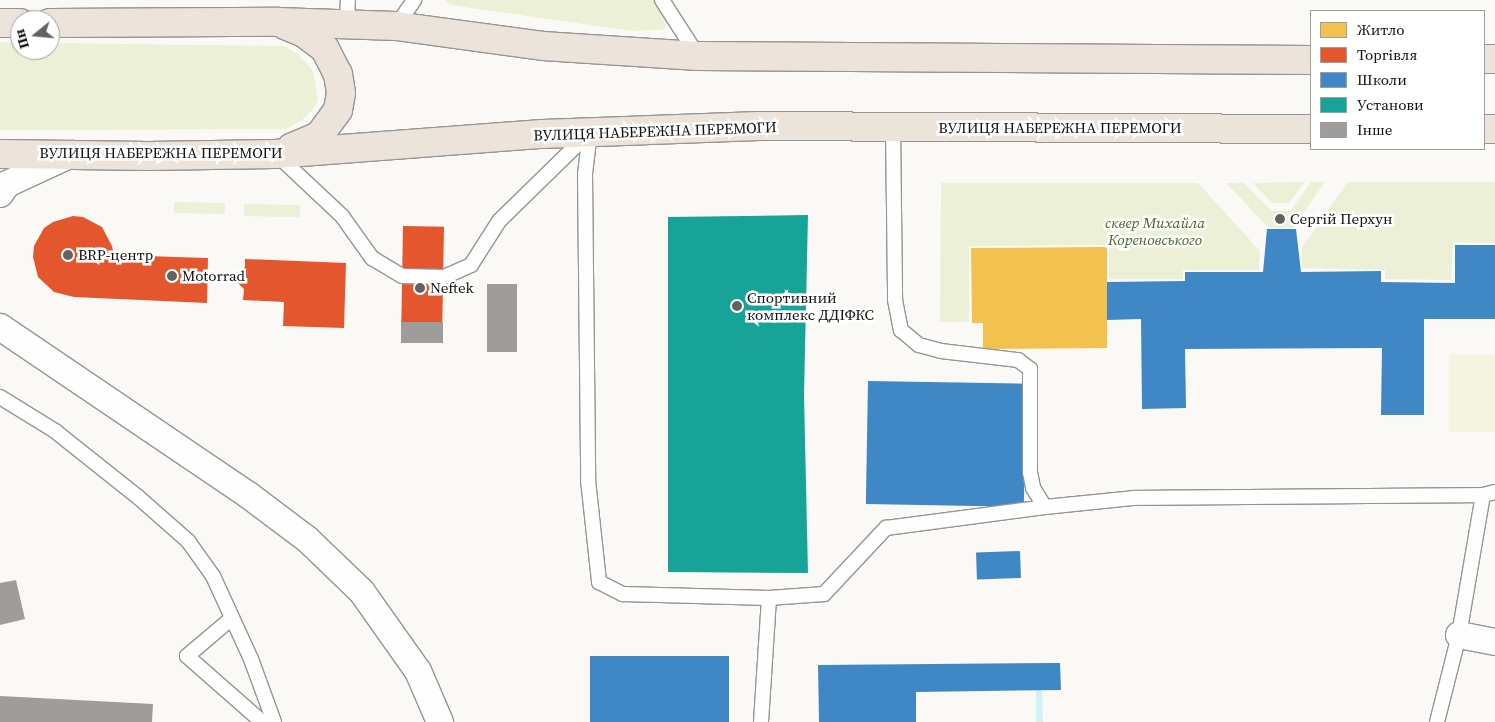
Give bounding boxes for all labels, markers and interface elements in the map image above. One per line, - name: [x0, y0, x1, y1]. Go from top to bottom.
- north arrow: [10, 10, 60, 60]
- legend: [1310, 10, 1485, 150]
- text: Житло: [1357, 19, 1405, 40]
- text: Пн: [9, 27, 34, 51]
- text: Торгівля: [1357, 44, 1417, 65]
- text: Школи: [1357, 69, 1407, 90]
- text: Установи: [1357, 94, 1424, 115]
- street label: ВУЛИЦЯ НАБЕРЕЖНА ПЕРЕМОГИ: [533, 118, 777, 144]
- street label: ВУЛИЦЯ НАБЕРЕЖНА ПЕРЕМОГИ: [938, 119, 1182, 137]
- text: Інше: [1357, 119, 1392, 140]
- street label: ВУЛИЦЯ НАБЕРЕЖНА ПЕРЕМОГИ: [39, 144, 283, 162]
- place label: Сергій Перхун: [1290, 210, 1392, 228]
- park label: сквер Михайла Кореновського: [1105, 213, 1205, 248]
- marker: Сергій Перхун: [1274, 213, 1286, 225]
- place label: BRP-центр: [78, 246, 153, 264]
- marker: BRP-центр: [62, 249, 74, 261]
- place label: Motorrad: [182, 267, 245, 285]
- marker: Motorrad: [166, 270, 178, 282]
- place label: Neftek: [430, 279, 474, 297]
- marker: Neftek: [414, 282, 426, 294]
- place label: Спортивний комплекс ДДІФКС: [747, 288, 874, 323]
- marker: Спортивний комплекс ДДІФКС: [731, 300, 743, 312]

